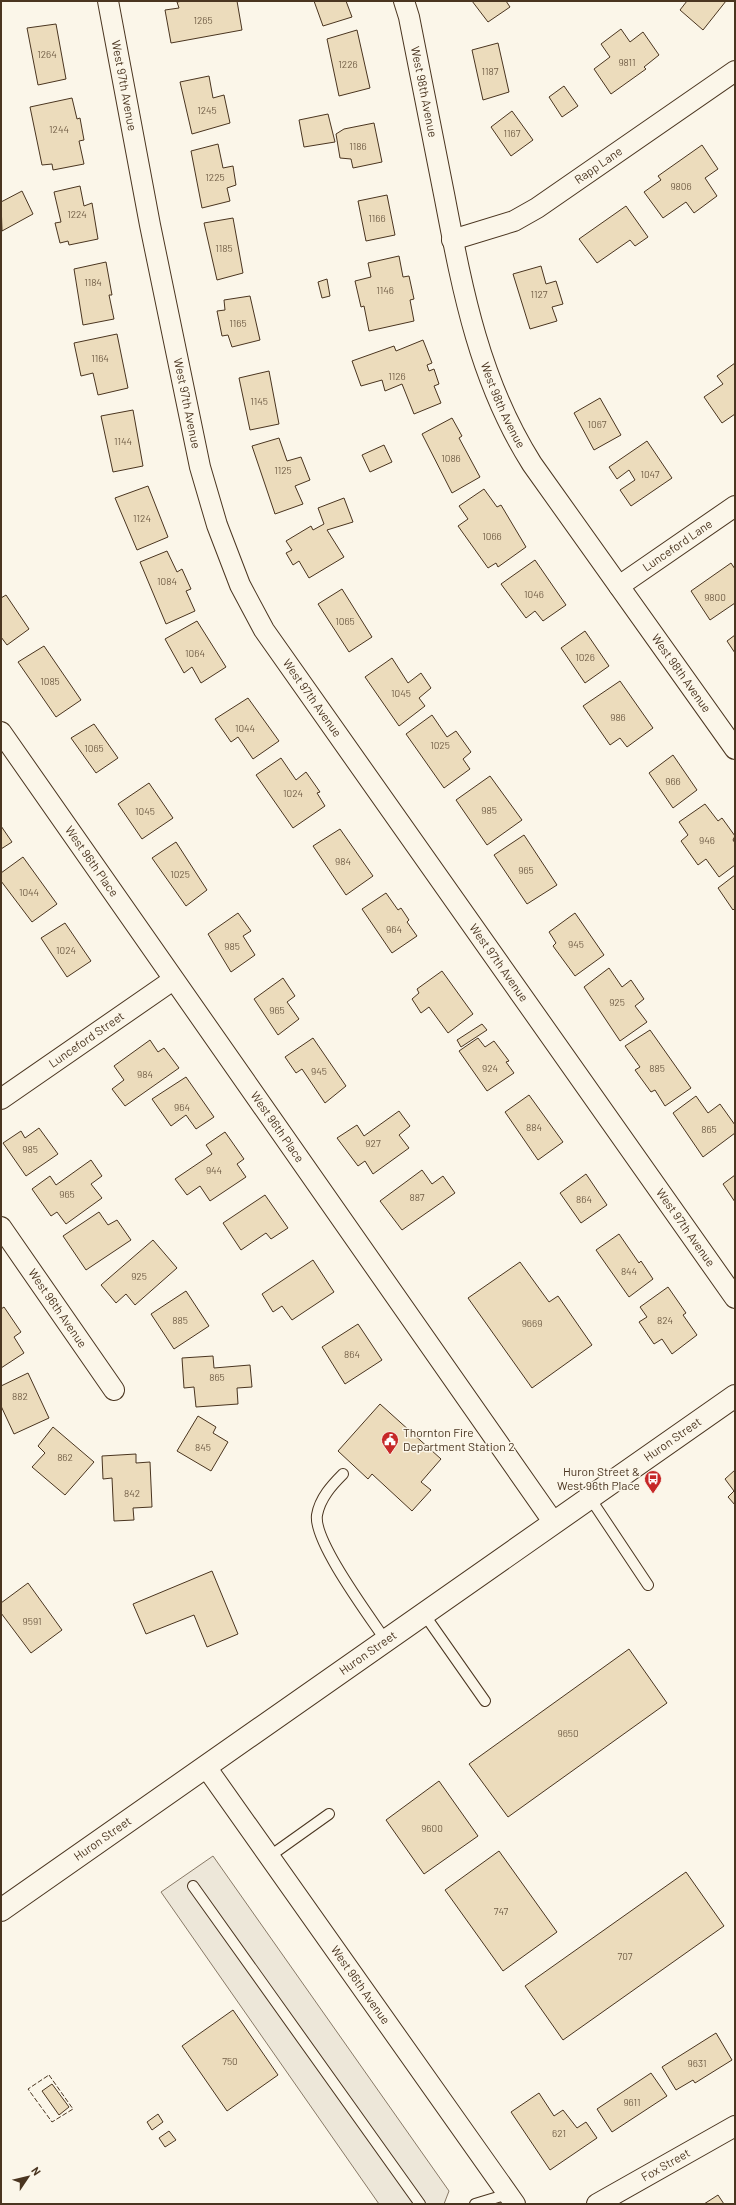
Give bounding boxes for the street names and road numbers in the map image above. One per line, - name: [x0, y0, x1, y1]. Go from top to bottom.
- street label: West 97th Avenue: [109, 39, 140, 132]
- street label: West 98th Avenue: [409, 45, 441, 138]
- street label: Rapp Lane: [571, 143, 624, 186]
- street label: West 97th Avenue: [172, 357, 204, 450]
- street label: West 98th Avenue: [478, 360, 529, 450]
- street label: Lunceford Lane: [639, 516, 714, 574]
- street label: West 98th Avenue: [649, 631, 715, 715]
- street label: West 97th Avenue: [281, 656, 345, 739]
- street label: West 96th Place: [63, 823, 122, 899]
- street label: West 97th Avenue: [467, 921, 532, 1004]
- street label: Lunceford Street: [46, 1008, 126, 1070]
- street label: West 96th Place: [248, 1088, 308, 1165]
- street label: West 97th Avenue: [654, 1185, 719, 1269]
- street label: West 96th Avenue: [26, 1266, 90, 1350]
- street label: Huron Street: [641, 1414, 703, 1464]
- street label: Huron Street: [336, 1627, 399, 1677]
- street label: Huron Street: [71, 1813, 133, 1863]
- street label: West 96th Avenue: [328, 1943, 393, 2026]
- street label: Fox Street: [638, 2145, 692, 2184]

